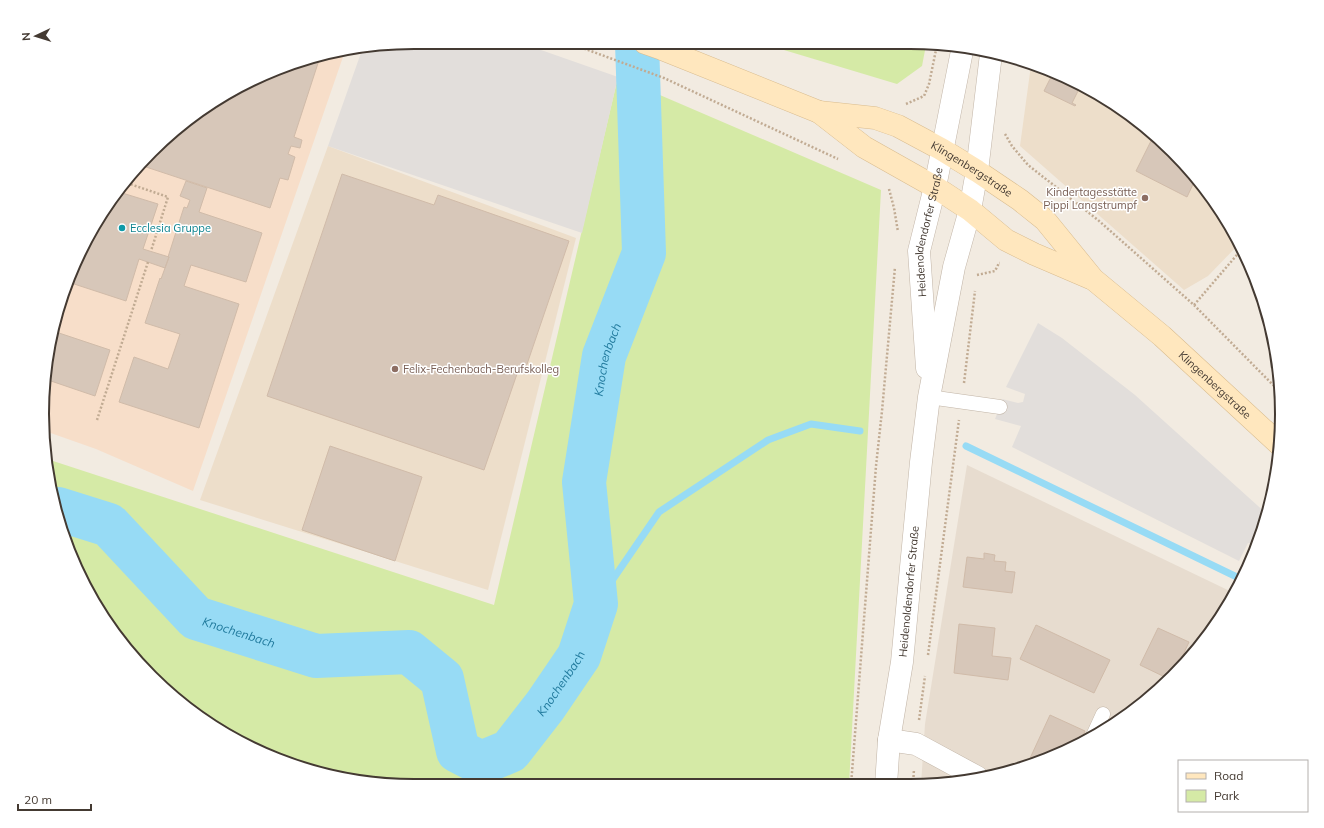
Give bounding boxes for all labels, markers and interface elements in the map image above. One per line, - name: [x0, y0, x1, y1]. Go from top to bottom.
- north arrow: [16, 16, 56, 56]
- text: N: [19, 32, 33, 41]
- street label: Klingenbergstraße: [929, 138, 1015, 200]
- street label: Heidenoldendorfer Straße: [912, 166, 946, 298]
- place label: Kindertagesstätte Pippi Langstrumpf: [1043, 185, 1137, 212]
- marker: Kindertagesstätte Pippi Langstrumpf: [1140, 193, 1150, 203]
- place label: Ecclesia Gruppe: [130, 221, 211, 235]
- marker: Ecclesia Gruppe: [117, 223, 127, 233]
- water label: Knochenbach: [590, 321, 624, 397]
- street label: Klingenbergstraße: [1176, 348, 1254, 422]
- place label: Felix-Fechenbach-Berufskolleg: [403, 362, 559, 376]
- marker: Felix-Fechenbach-Berufskolleg: [390, 364, 400, 374]
- street label: Heidenoldendorfer Straße: [895, 525, 922, 658]
- water label: Knochenbach: [201, 613, 277, 650]
- water label: Knochenbach: [533, 649, 588, 719]
- legend: [1178, 760, 1308, 812]
- text: Road: [1214, 768, 1243, 783]
- scale bar: [18, 786, 91, 812]
- text: Park: [1214, 788, 1240, 803]
- text: 20 m: [24, 792, 52, 807]

